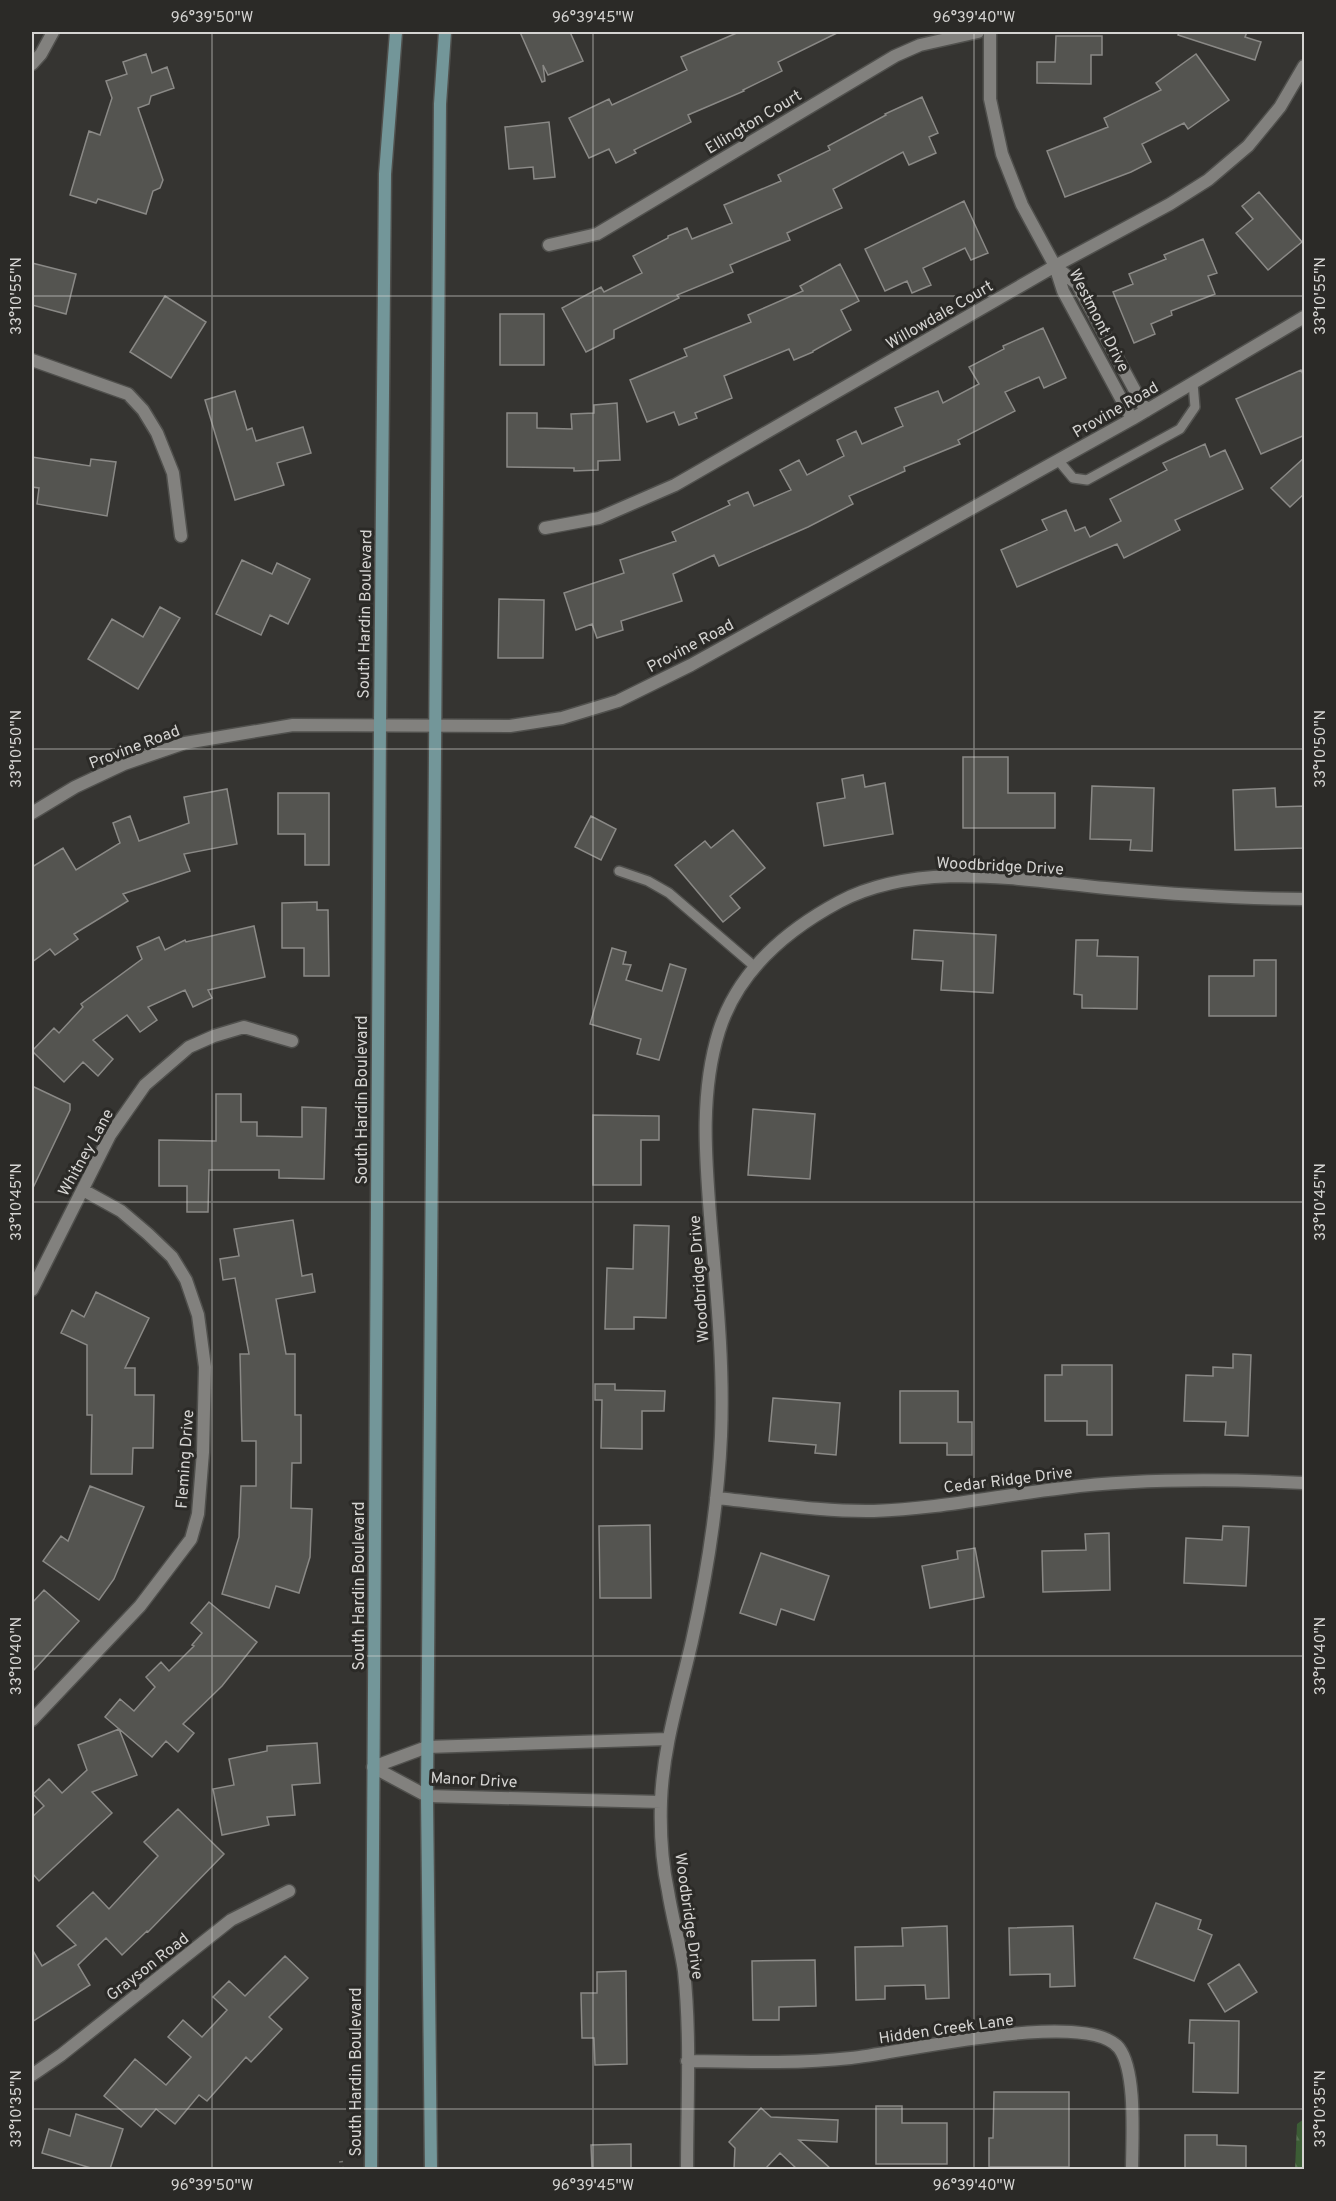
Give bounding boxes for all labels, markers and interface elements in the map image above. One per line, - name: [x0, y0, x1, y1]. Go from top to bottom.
- text: 96°39'50"W: [171, 9, 253, 28]
- text: 96°39'45"W: [552, 9, 634, 28]
- text: 96°39'40"W: [933, 9, 1015, 28]
- street label: Ellington Court: [702, 86, 806, 159]
- text: 33°10'55"N: [8, 257, 27, 335]
- text: 33°10'55"N: [1312, 257, 1331, 335]
- street label: Westmont Drive: [1064, 266, 1133, 376]
- street label: Willowdale Court: [883, 277, 997, 355]
- street label: Provine Road: [1070, 378, 1162, 443]
- street label: South Hardin Boulevard: [355, 529, 377, 699]
- street label: Provine Road: [644, 615, 738, 678]
- text: 33°10'50"N: [8, 710, 27, 788]
- text: 33°10'50"N: [1312, 710, 1331, 788]
- street label: Provine Road: [86, 721, 183, 774]
- street label: Woodbridge Drive: [936, 854, 1064, 880]
- street label: South Hardin Boulevard: [353, 1015, 373, 1185]
- street label: Whitney Lane: [54, 1106, 119, 1200]
- text: 33°10'45"N: [8, 1163, 27, 1241]
- text: 33°10'45"N: [1312, 1163, 1331, 1241]
- street label: Woodbridge Drive: [686, 1214, 714, 1343]
- street label: Fleming Drive: [173, 1409, 199, 1509]
- street label: Cedar Ridge Drive: [943, 1463, 1074, 1499]
- street label: South Hardin Boulevard: [350, 1501, 370, 1671]
- text: 33°10'40"N: [8, 1617, 27, 1695]
- text: 33°10'40"N: [1312, 1617, 1331, 1695]
- street label: Manor Drive: [430, 1769, 518, 1793]
- street label: Woodbridge Drive: [669, 1852, 707, 1981]
- street label: Grayson Road: [103, 1929, 194, 2006]
- street label: South Hardin Boulevard: [347, 1987, 367, 2157]
- street label: Hidden Creek Lane: [877, 2011, 1015, 2049]
- text: 33°10'35"N: [8, 2070, 27, 2148]
- text: 33°10'35"N: [1312, 2070, 1331, 2148]
- text: 96°39'50"W: [171, 2177, 253, 2196]
- text: 96°39'45"W: [552, 2177, 634, 2196]
- text: 96°39'40"W: [933, 2177, 1015, 2196]

